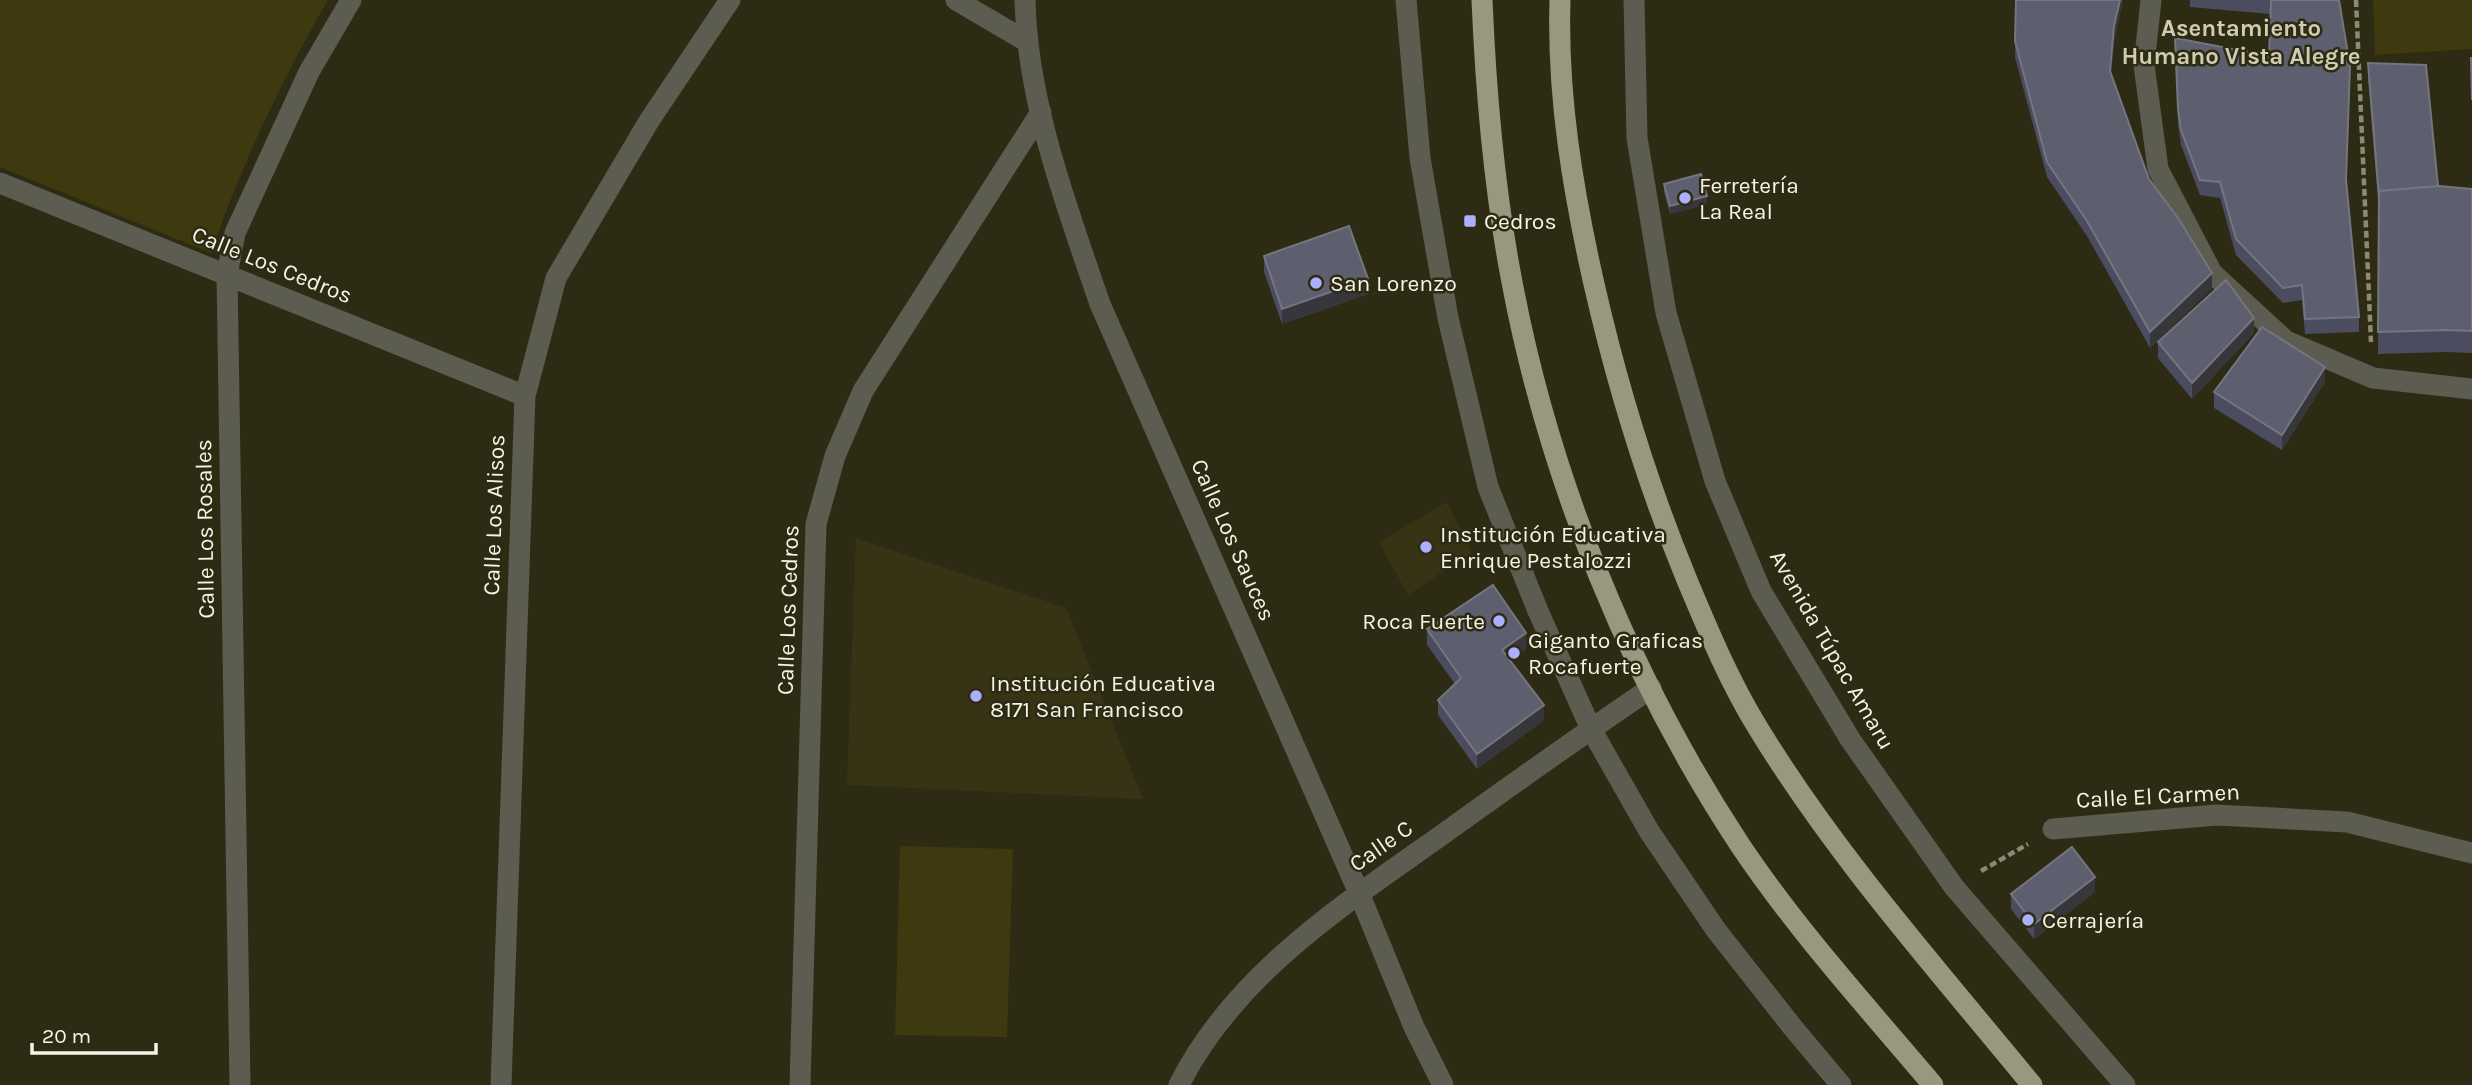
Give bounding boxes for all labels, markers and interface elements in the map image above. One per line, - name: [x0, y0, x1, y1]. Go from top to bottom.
- district label: Asentamiento Humano Vista Alegre: [2121, 14, 2361, 70]
- place label: Ferretería La Real: [1699, 172, 1799, 225]
- marker: Ferretería La Real: [1677, 190, 1693, 206]
- place label: Cedros: [1484, 208, 1557, 235]
- marker: Cedros: [1462, 213, 1478, 229]
- street label: Calle Los Cedros: [188, 221, 356, 309]
- place label: San Lorenzo: [1330, 270, 1457, 297]
- marker: San Lorenzo: [1308, 275, 1324, 291]
- street label: Calle Los Alisos: [478, 434, 510, 596]
- street label: Calle Los Rosales: [190, 439, 220, 619]
- street label: Calle Los Sauces: [1185, 455, 1281, 625]
- place label: Institución Educativa Enrique Pestalozzi: [1440, 521, 1666, 574]
- street label: Calle Los Cedros: [772, 524, 804, 696]
- marker: Institución Educativa Enrique Pestalozzi: [1418, 539, 1434, 555]
- street label: Avenida Túpac Amaru: [1764, 546, 1900, 754]
- place label: Roca Fuerte: [1362, 608, 1485, 635]
- marker: Roca Fuerte: [1491, 613, 1507, 629]
- place label: Giganto Graficas Rocafuerte: [1528, 627, 1703, 680]
- marker: Giganto Graficas Rocafuerte: [1506, 645, 1522, 661]
- place label: Institución Educativa 8171 San Francisco: [990, 670, 1216, 723]
- marker: Institución Educativa 8171 San Francisco: [968, 688, 984, 704]
- street label: Calle El Carmen: [2075, 778, 2241, 814]
- street label: Calle C: [1344, 815, 1418, 877]
- place label: Cerrajería: [2042, 907, 2144, 934]
- marker: Cerrajería: [2020, 912, 2036, 928]
- scale bar: [32, 1012, 156, 1056]
- text: 20 m: [42, 1024, 91, 1048]

